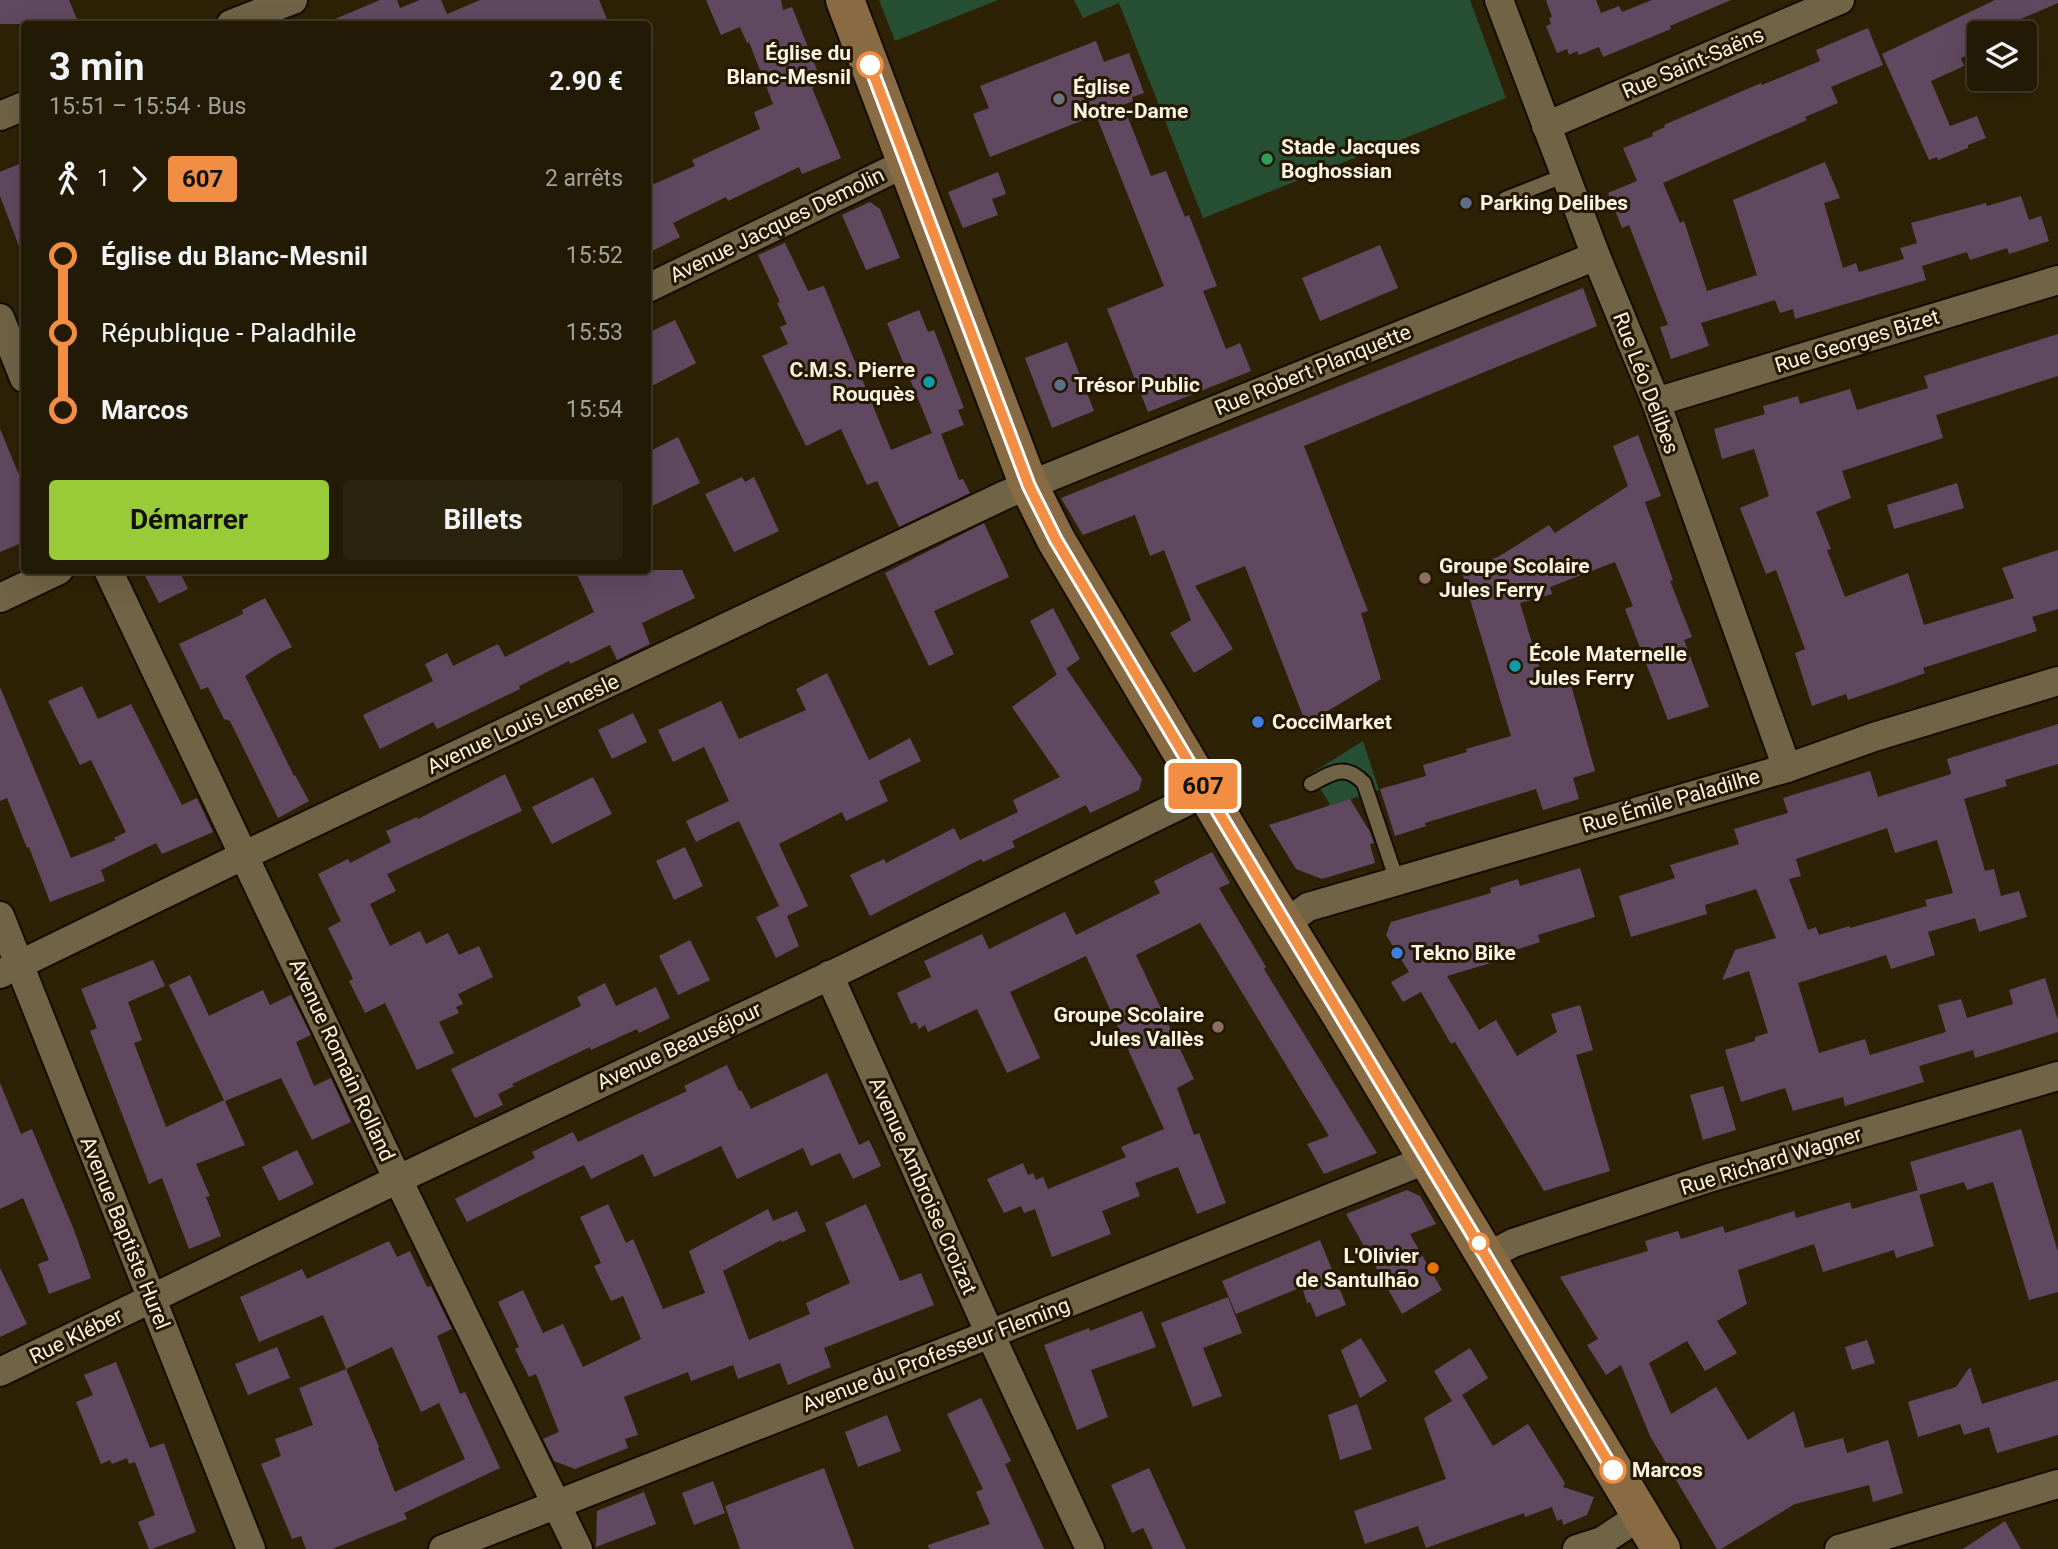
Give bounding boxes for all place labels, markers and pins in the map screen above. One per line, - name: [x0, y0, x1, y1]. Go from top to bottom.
- place label: Église du Blanc-Mesnil: [726, 41, 851, 89]
- marker: Église du Blanc-Mesnil: [857, 52, 883, 78]
- place label: Église Notre-Dame: [1073, 75, 1188, 123]
- marker: Église Notre-Dame: [1051, 91, 1067, 107]
- place label: Stade Jacques Boghossian: [1281, 135, 1421, 183]
- marker: Stade Jacques Boghossian: [1259, 151, 1275, 167]
- place label: Parking Delibes: [1480, 191, 1628, 215]
- marker: Parking Delibes: [1458, 195, 1474, 211]
- place label: C.M.S. Pierre Rouquès: [789, 358, 915, 406]
- place label: Trésor Public: [1074, 373, 1200, 397]
- marker: C.M.S. Pierre Rouquès: [921, 374, 937, 390]
- marker: Trésor Public: [1052, 377, 1068, 393]
- place label: Groupe Scolaire Jules Ferry: [1439, 554, 1590, 602]
- marker: Groupe Scolaire Jules Ferry: [1417, 570, 1433, 586]
- place label: École Maternelle Jules Ferry: [1529, 642, 1687, 690]
- marker: École Maternelle Jules Ferry: [1507, 658, 1523, 674]
- place label: CocciMarket: [1272, 710, 1392, 734]
- marker: CocciMarket: [1250, 714, 1266, 730]
- place label: Tekno Bike: [1411, 941, 1516, 965]
- marker: Tekno Bike: [1389, 945, 1405, 961]
- place label: Groupe Scolaire Jules Vallès: [1053, 1003, 1204, 1051]
- marker: Groupe Scolaire Jules Vallès: [1210, 1019, 1226, 1035]
- unlabelled marker: [1469, 1233, 1489, 1253]
- place label: L'Olivier de Santulhão: [1295, 1244, 1419, 1292]
- marker: L'Olivier de Santulhão: [1425, 1260, 1441, 1276]
- marker: Marcos: [1600, 1457, 1626, 1483]
- place label: Marcos: [1632, 1458, 1703, 1482]

